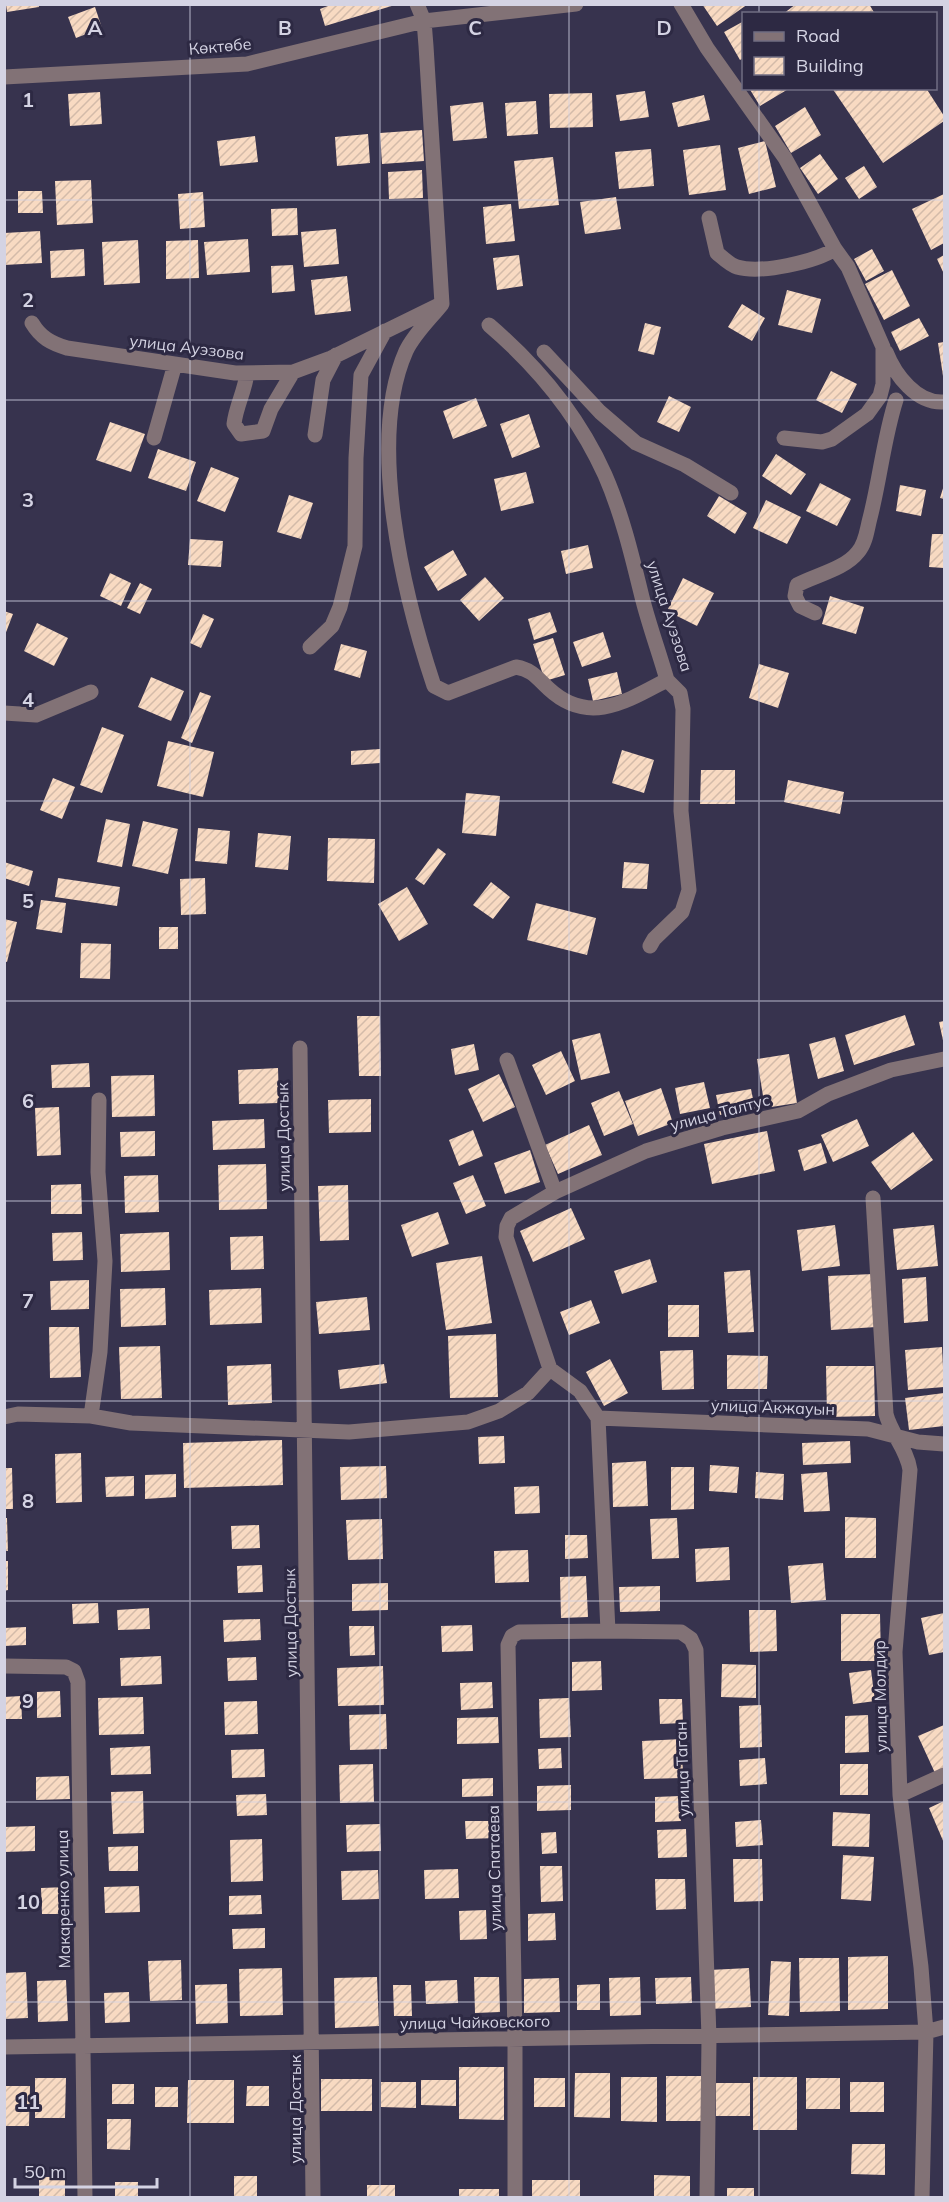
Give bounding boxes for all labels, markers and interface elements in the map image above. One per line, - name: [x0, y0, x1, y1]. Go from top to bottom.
- legend: [742, 12, 937, 90]
- text: A: [88, 15, 103, 40]
- text: B: [278, 15, 292, 40]
- text: C: [468, 15, 482, 40]
- text: D: [656, 15, 672, 40]
- text: Road: [796, 24, 840, 47]
- street label: Көктөбе: [188, 33, 252, 59]
- text: Building: [796, 54, 864, 77]
- text: 1: [22, 87, 34, 112]
- text: 2: [22, 287, 34, 312]
- street label: улица Ауэзова: [129, 330, 245, 364]
- text: 3: [22, 487, 34, 512]
- street label: улица Ауэзова: [643, 558, 697, 674]
- text: 4: [22, 687, 34, 712]
- text: 5: [22, 888, 34, 913]
- street label: улица Достык: [272, 1082, 294, 1192]
- text: 6: [22, 1088, 34, 1113]
- street label: улица Талтус: [668, 1089, 772, 1135]
- text: 7: [22, 1288, 34, 1313]
- street label: улица Акжауын: [711, 1395, 835, 1419]
- text: 8: [22, 1488, 34, 1513]
- street label: улица Достык: [279, 1568, 301, 1678]
- street label: улица Молдир: [869, 1640, 891, 1752]
- text: 9: [22, 1688, 34, 1713]
- street label: улица Таган: [670, 1721, 694, 1817]
- street label: улица Спатаева: [483, 1805, 505, 1931]
- street label: Макаренко улица: [52, 1829, 74, 1969]
- text: 10: [16, 1889, 40, 1914]
- street label: улица Чайковского: [400, 2011, 550, 2033]
- street label: улица Достык: [285, 2054, 305, 2163]
- text: 11: [16, 2089, 40, 2114]
- scale bar: [15, 2151, 158, 2189]
- text: 50 m: [24, 2160, 66, 2183]

